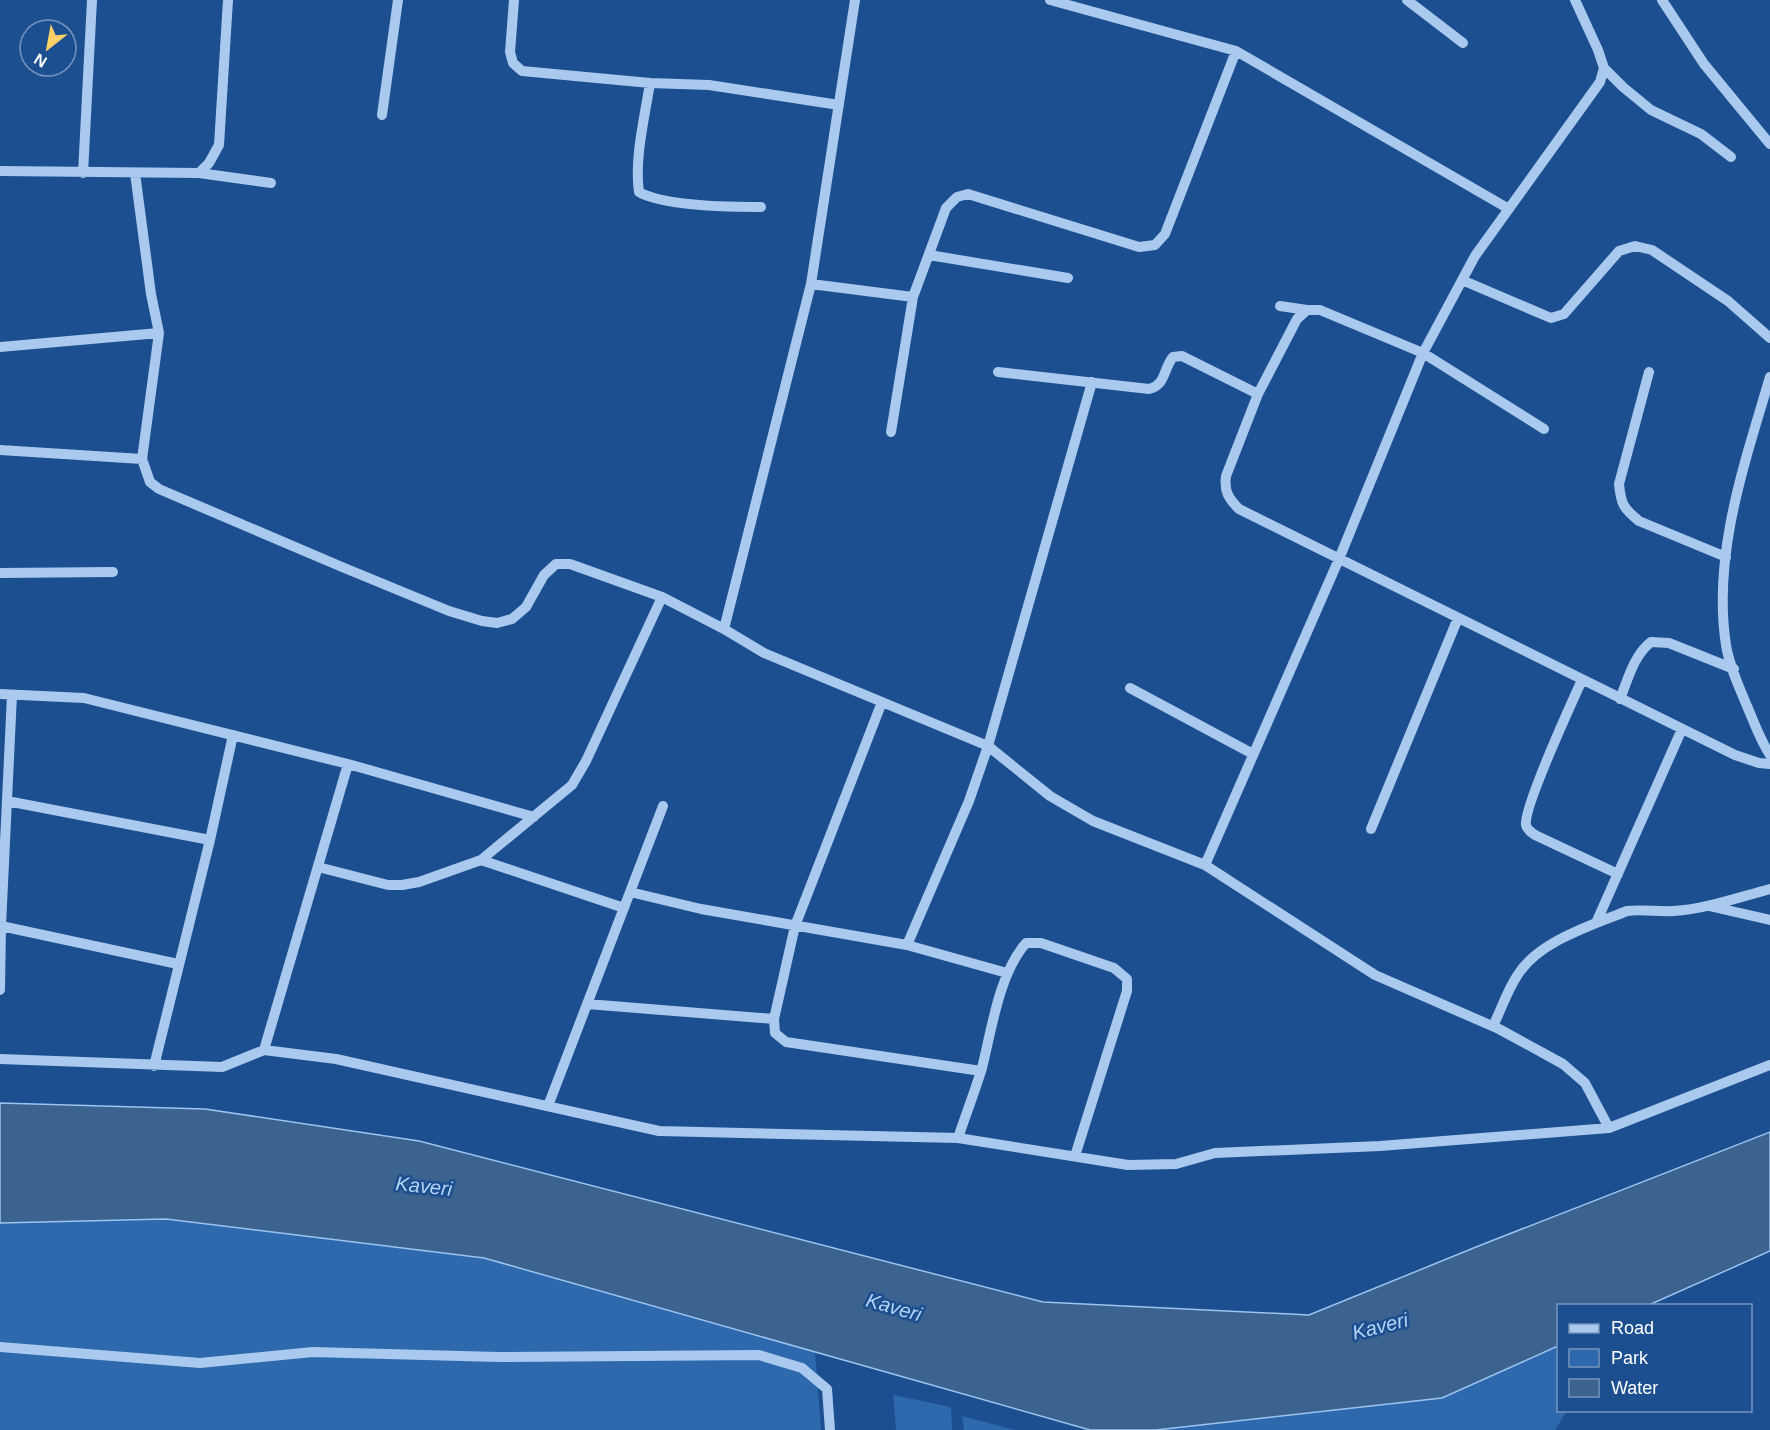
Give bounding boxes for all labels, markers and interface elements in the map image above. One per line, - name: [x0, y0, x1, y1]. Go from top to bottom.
- north arrow: [18, 18, 78, 78]
- text: N: [31, 50, 50, 71]
- water label: Kaveri: [395, 1172, 454, 1200]
- water label: Kaveri: [864, 1289, 925, 1326]
- legend: [1557, 1304, 1752, 1412]
- water label: Kaveri: [1350, 1308, 1411, 1344]
- text: Road: [1611, 1318, 1654, 1338]
- text: Park: [1611, 1348, 1649, 1368]
- text: Water: [1611, 1378, 1658, 1398]

